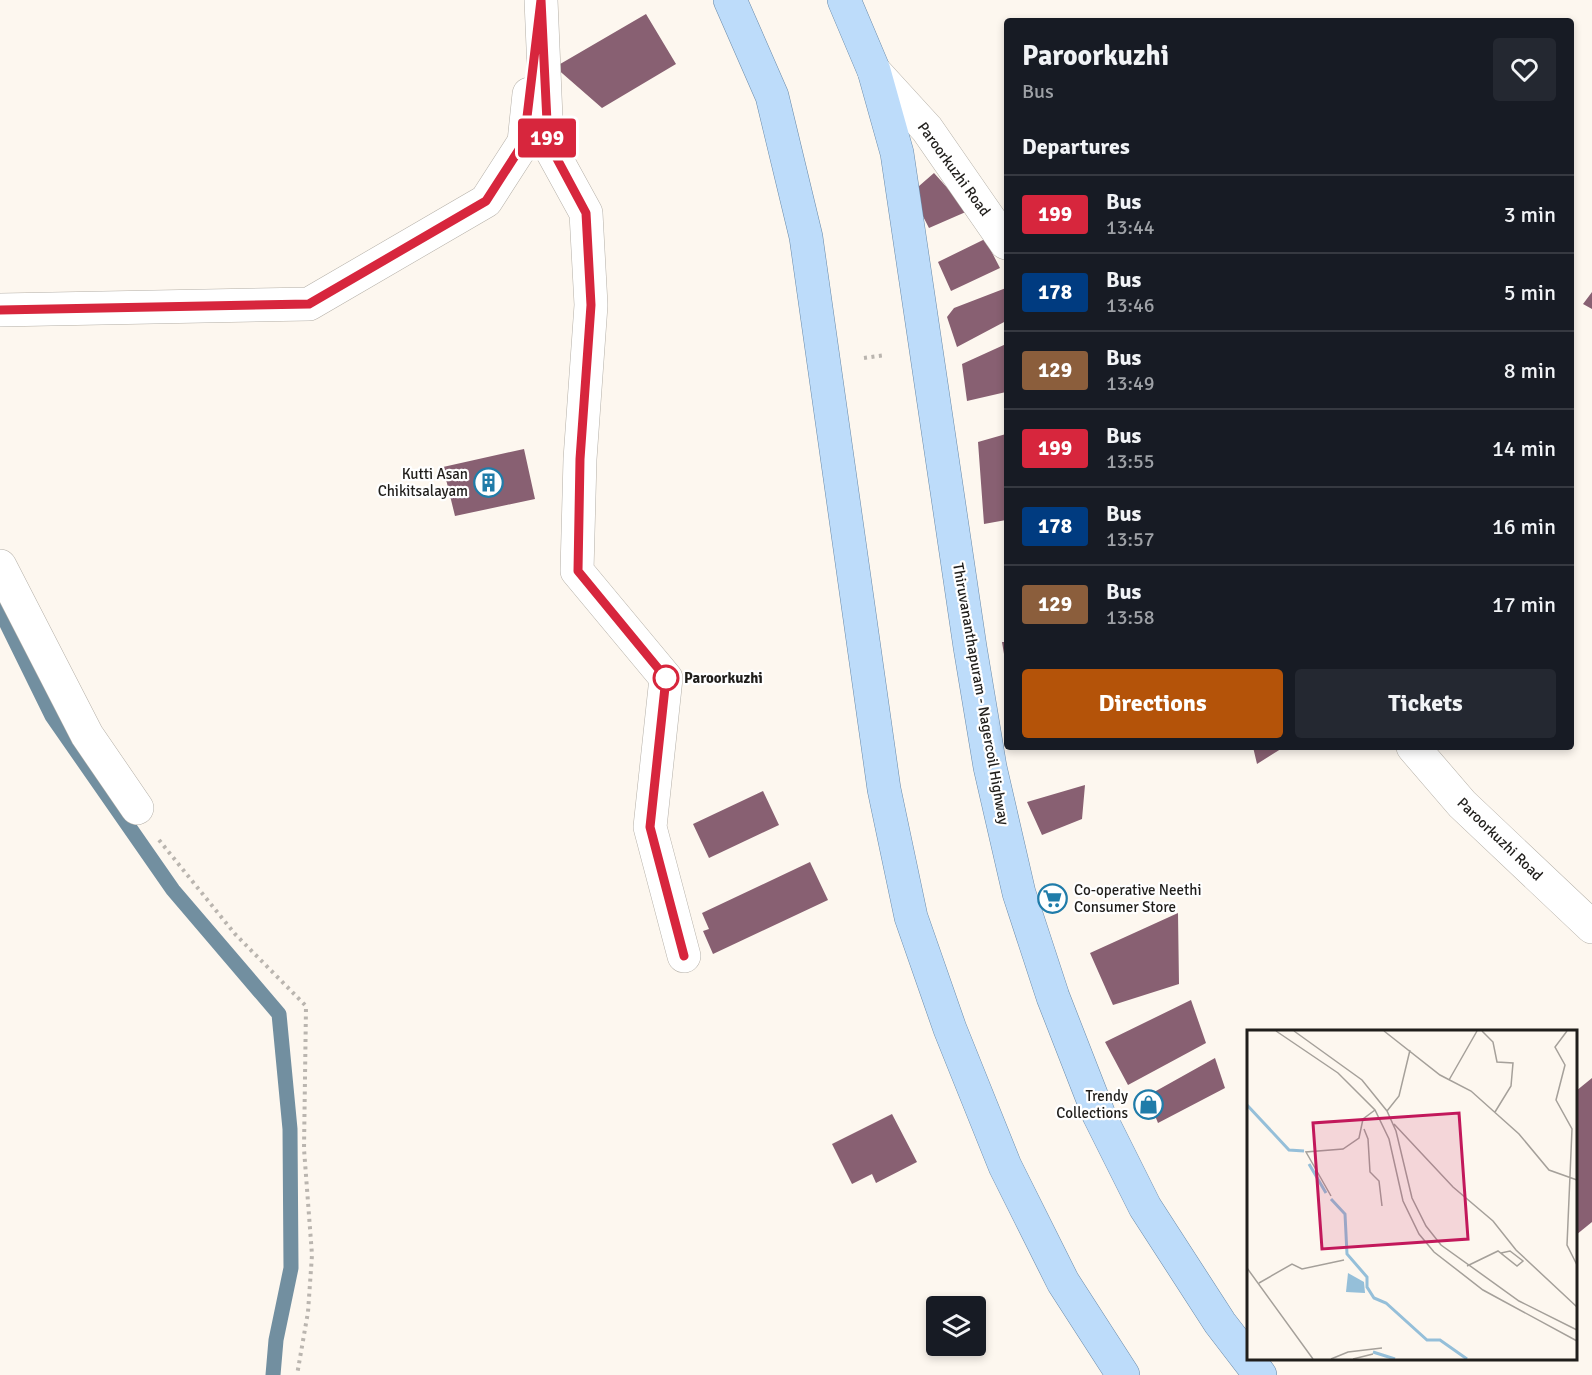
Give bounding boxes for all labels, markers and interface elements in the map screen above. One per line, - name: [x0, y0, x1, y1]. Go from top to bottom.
- button: heart: [1493, 38, 1556, 101]
- text: Paroorkuzhi: [1022, 39, 1169, 73]
- text: Bus: [1022, 79, 1054, 104]
- line badge: 199: [512, 118, 582, 158]
- street label: Paroorkuzhi Road: [914, 118, 994, 220]
- text: 199: [530, 125, 564, 151]
- text: Departures: [1022, 133, 1130, 160]
- text: Bus: [1106, 188, 1141, 215]
- text: 199: [1038, 201, 1072, 227]
- text: 3 min: [1504, 201, 1556, 228]
- text: 13:44: [1106, 215, 1155, 240]
- text: Bus: [1106, 266, 1141, 293]
- text: 178: [1038, 279, 1072, 305]
- text: 5 min: [1504, 279, 1556, 306]
- text: 13:46: [1106, 293, 1155, 318]
- text: Bus: [1106, 344, 1141, 371]
- text: 129: [1038, 357, 1072, 383]
- text: 8 min: [1504, 357, 1556, 384]
- text: 13:49: [1106, 371, 1155, 396]
- text: Bus: [1106, 422, 1141, 449]
- text: 199: [1038, 435, 1072, 461]
- text: 14 min: [1492, 435, 1556, 462]
- text: 13:55: [1106, 449, 1155, 474]
- place label: Kutti Asan Chikitsalayam: [378, 465, 468, 500]
- building icon: Kutti Asan Chikitsalayam: [473, 467, 505, 499]
- text: Bus: [1106, 500, 1141, 527]
- text: 178: [1038, 513, 1072, 539]
- text: 16 min: [1492, 513, 1556, 540]
- text: 13:57: [1106, 527, 1155, 552]
- street label: Thiruvananthapuram - Nagercoil Highway: [949, 562, 1013, 826]
- text: Bus: [1106, 578, 1141, 605]
- text: 129: [1038, 591, 1072, 617]
- text: 17 min: [1492, 591, 1556, 618]
- text: 13:58: [1106, 605, 1155, 630]
- marker: Paroorkuzhi: [653, 665, 679, 691]
- place label: Paroorkuzhi: [684, 669, 763, 687]
- button: Directions: [1022, 669, 1283, 738]
- button: Tickets: [1295, 669, 1556, 738]
- street label: Paroorkuzhi Road: [1453, 794, 1547, 884]
- place label: Co-operative Neethi Consumer Store: [1074, 881, 1202, 916]
- supermarket icon: Co-operative Neethi Consumer Store: [1037, 883, 1069, 915]
- inset map: [1247, 1030, 1577, 1360]
- place label: Trendy Collections: [1056, 1087, 1128, 1122]
- shop icon: Trendy Collections: [1133, 1089, 1165, 1121]
- map controls: [926, 1296, 986, 1356]
- button: layers: [926, 1296, 986, 1356]

